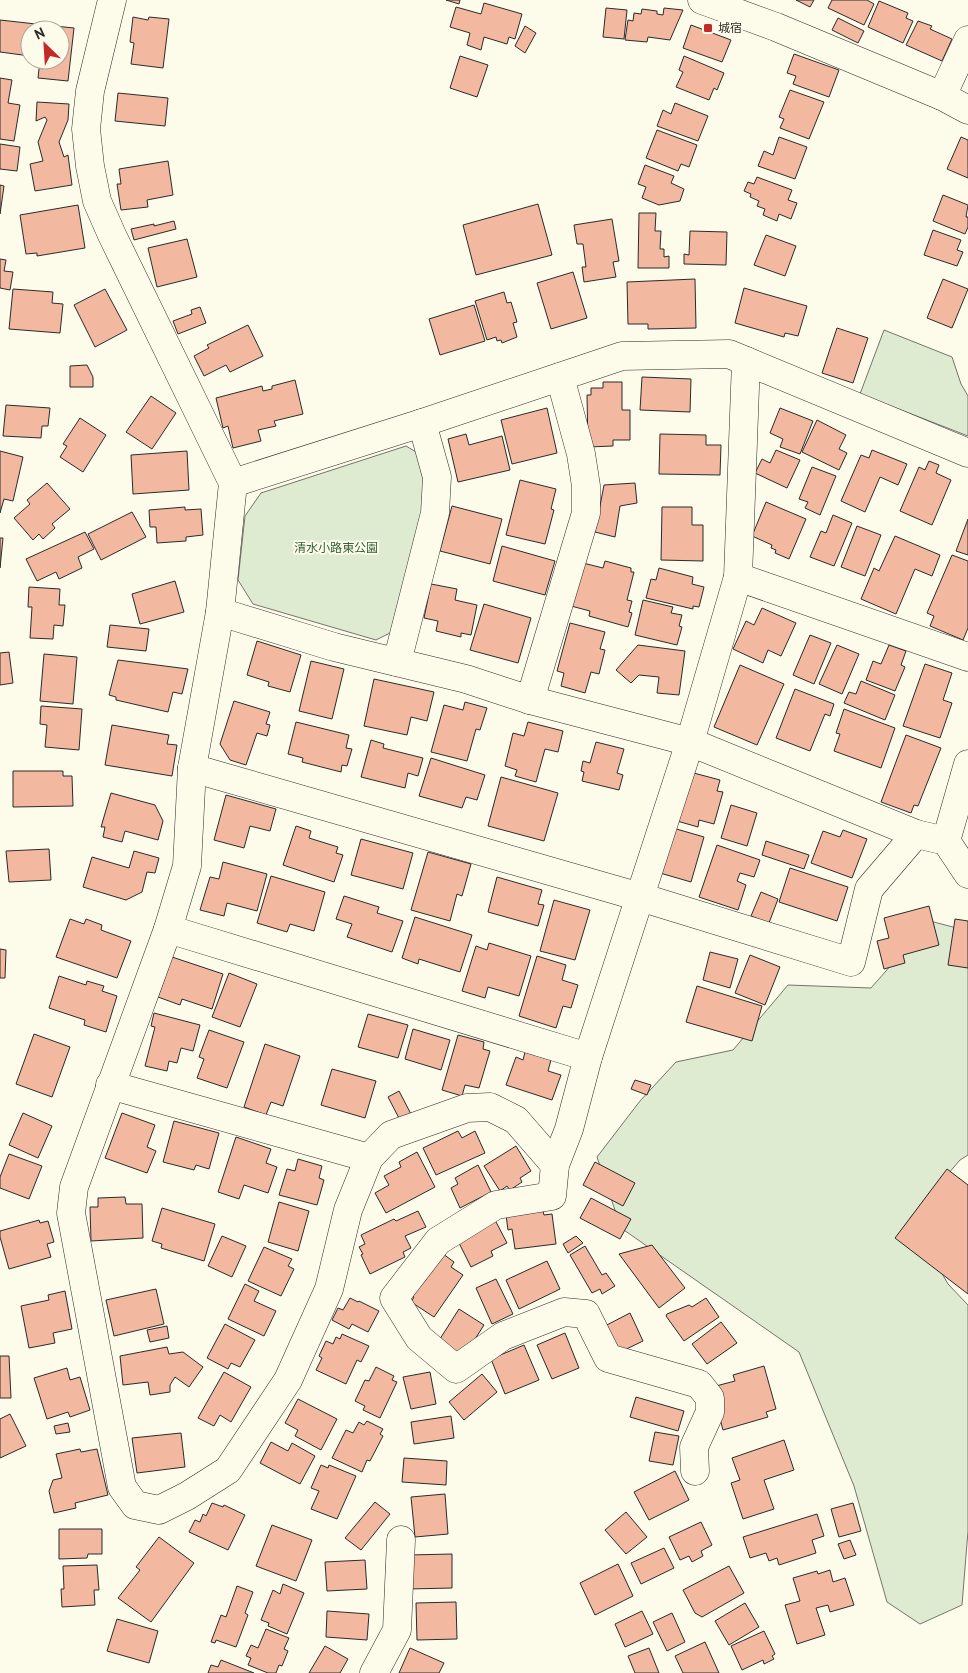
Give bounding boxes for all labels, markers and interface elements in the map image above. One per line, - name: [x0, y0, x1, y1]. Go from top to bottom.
- north arrow: [20, 20, 70, 70]
- place label: 城宿: [718, 20, 742, 35]
- marker: 城宿: [702, 22, 714, 34]
- text: N: [32, 23, 47, 43]
- park label: 清水小路東公園: [294, 540, 378, 555]

